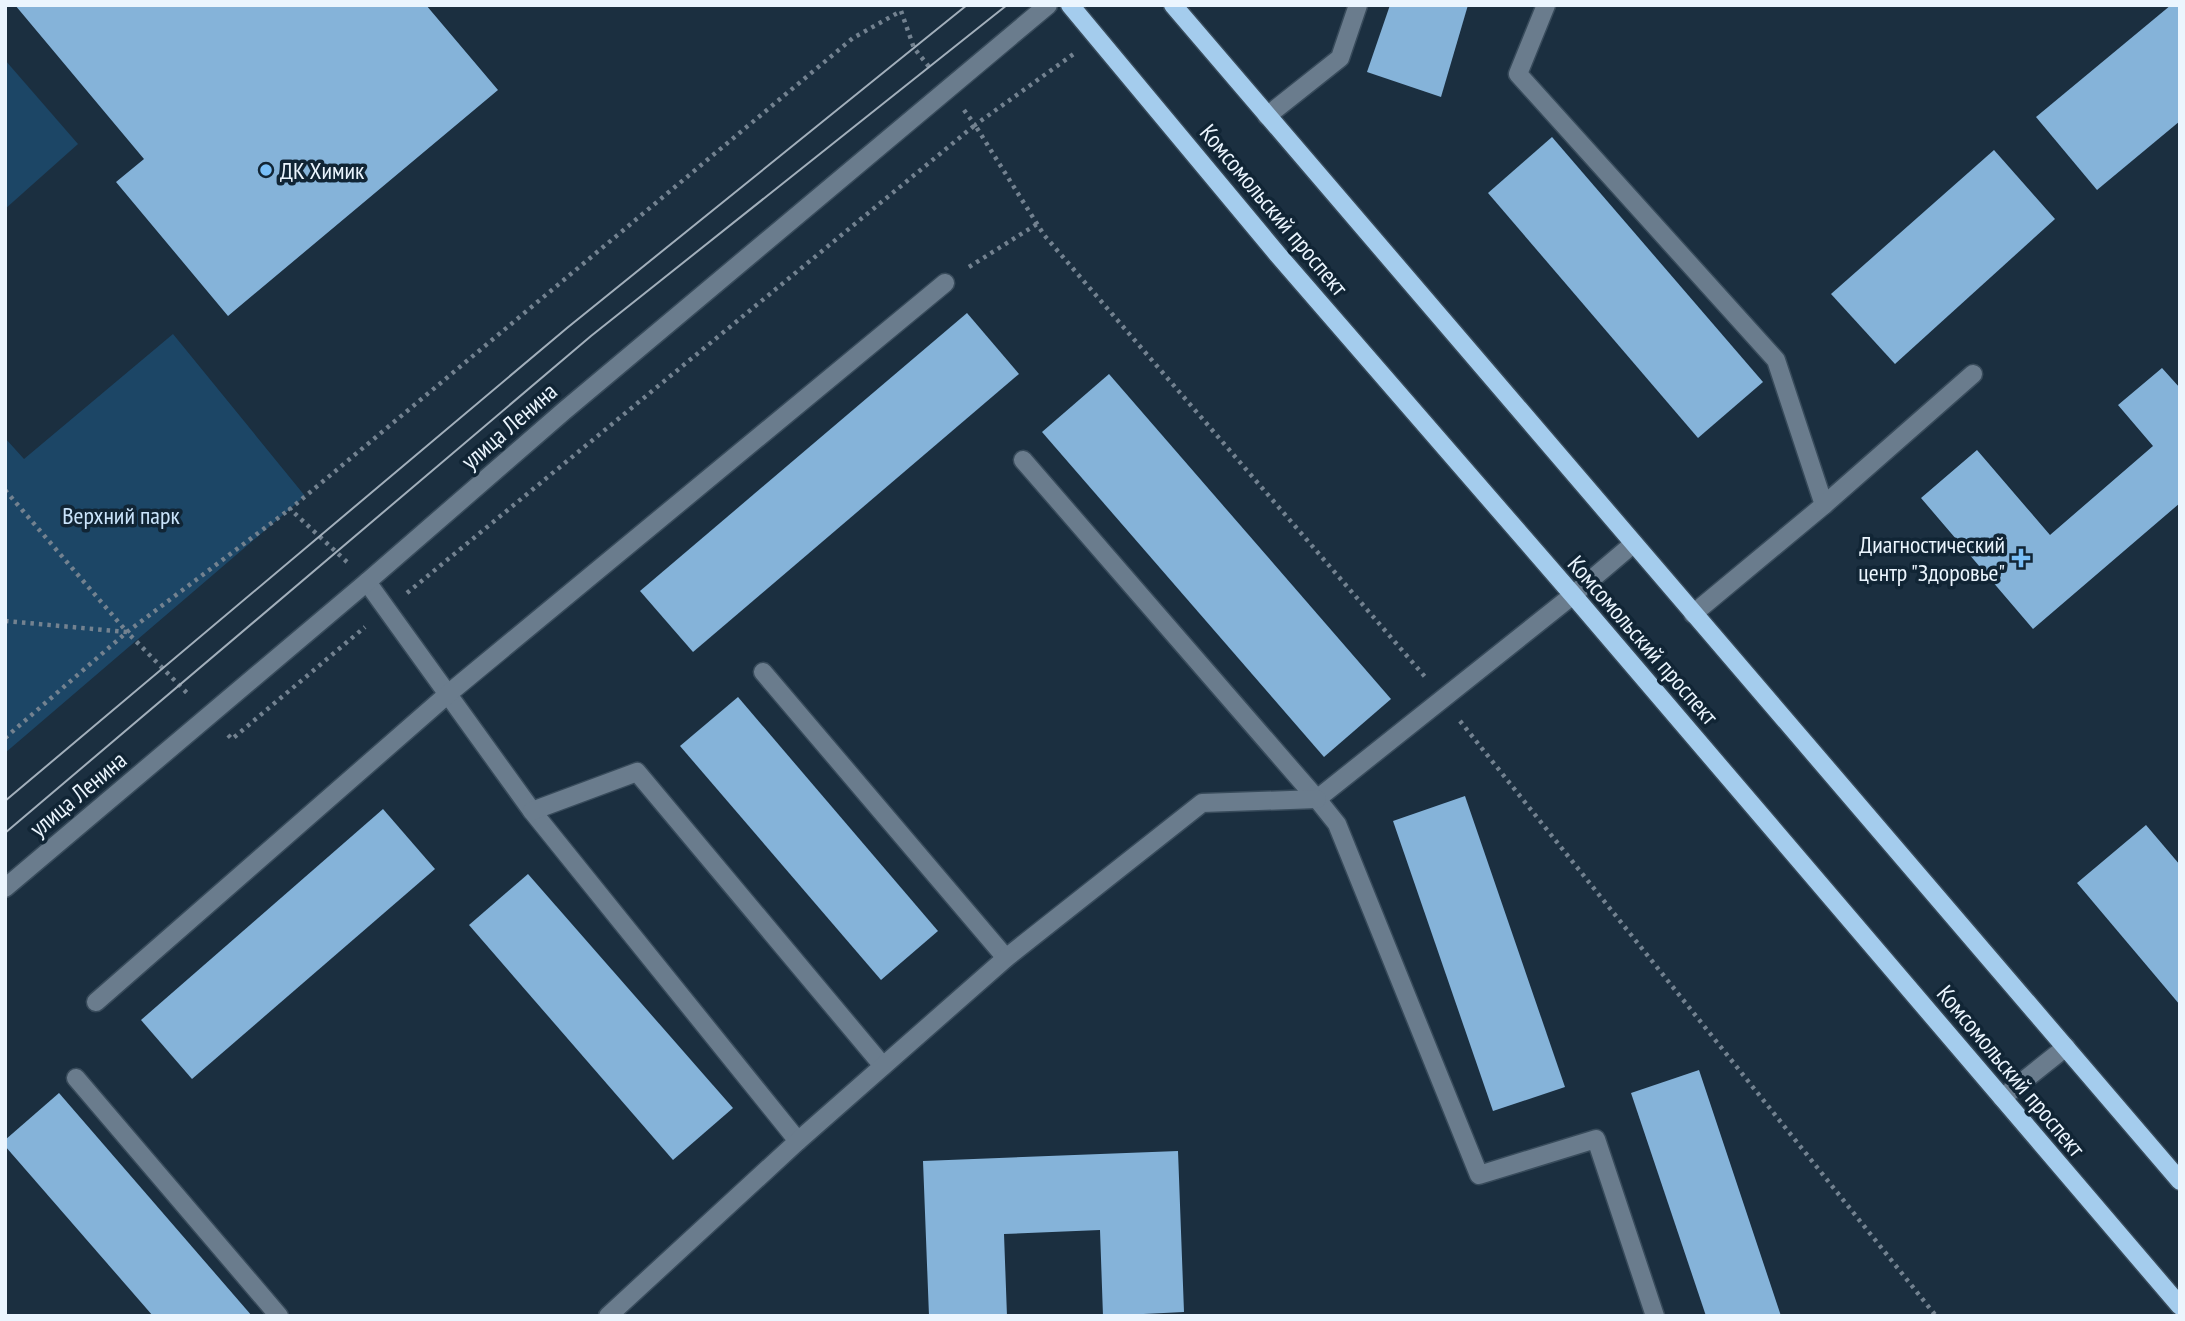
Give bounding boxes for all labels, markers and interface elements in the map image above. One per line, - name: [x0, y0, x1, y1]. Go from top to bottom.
- street label: Комсомольский проспект: [1193, 118, 1355, 302]
- place label: ДК Химик: [280, 155, 365, 186]
- marker: ДК Химик: [258, 162, 274, 178]
- street label: улица Ленина: [455, 376, 563, 476]
- park label: Верхний парк: [62, 500, 180, 531]
- place label: Диагностический центр "Здоровье": [1858, 529, 2005, 588]
- marker: Диагностический центр "Здоровье": [2011, 548, 2031, 568]
- street label: Комсомольский проспект: [1561, 549, 1725, 731]
- street label: улица Ленина: [23, 744, 133, 844]
- street label: Комсомольский проспект: [1930, 979, 2092, 1163]

